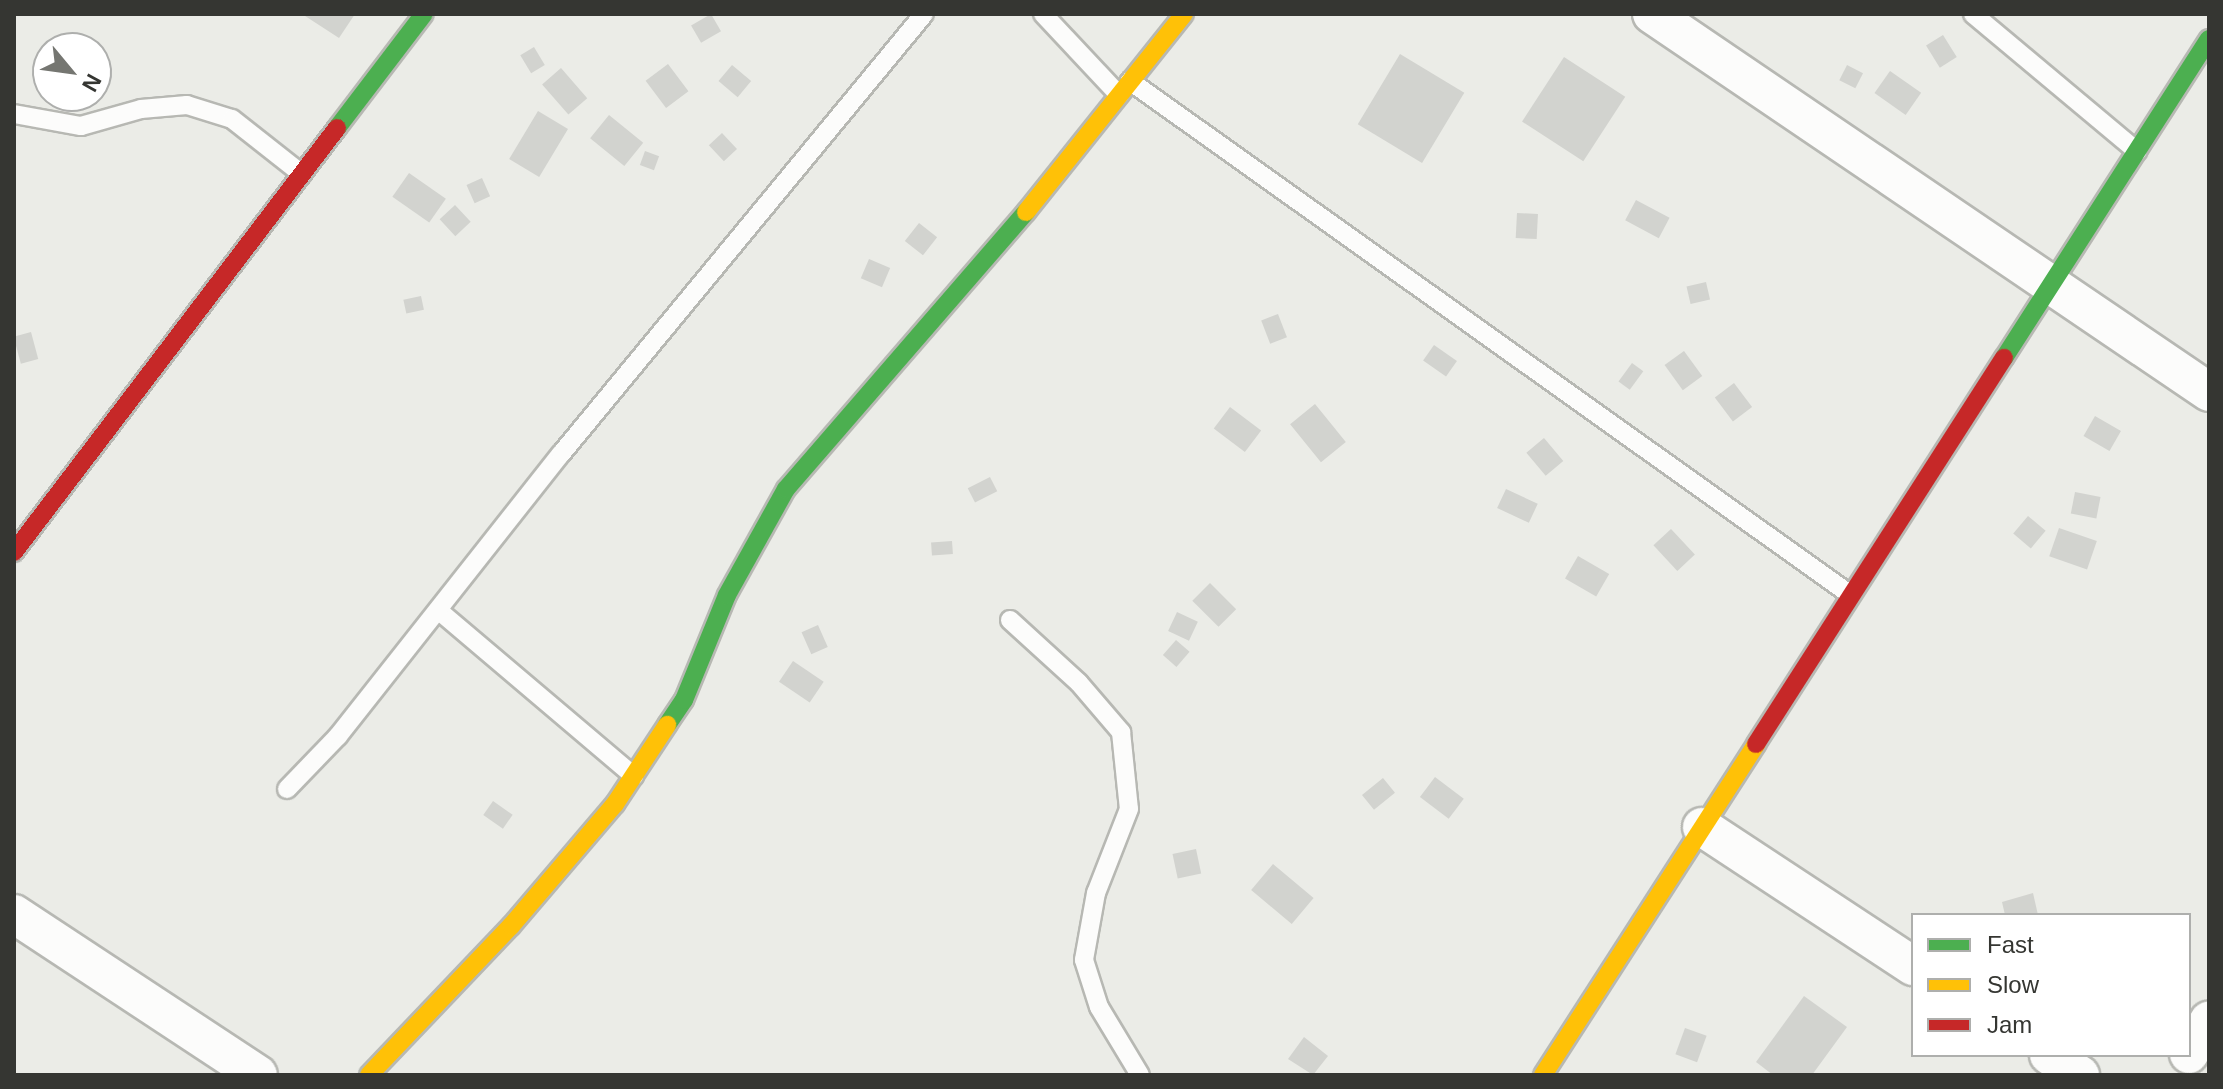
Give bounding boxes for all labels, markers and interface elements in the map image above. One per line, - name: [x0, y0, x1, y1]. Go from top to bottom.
- north arrow: [32, 32, 112, 112]
- text: N: [77, 70, 106, 96]
- legend: [1911, 913, 2191, 1057]
- text: Fast: [1987, 931, 2034, 958]
- text: Slow: [1987, 971, 2039, 998]
- text: Jam: [1987, 1011, 2032, 1038]

